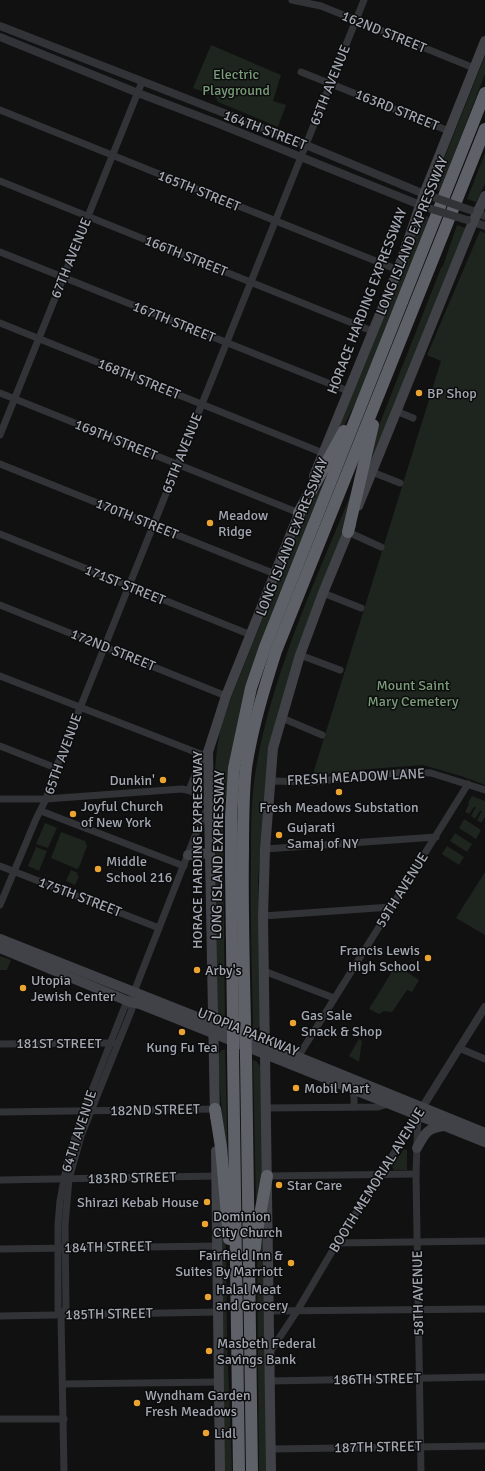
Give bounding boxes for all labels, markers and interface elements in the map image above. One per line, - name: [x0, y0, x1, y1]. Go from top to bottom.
- street label: 162ND STREET: [339, 7, 429, 57]
- street label: 65TH AVENUE: [306, 42, 354, 128]
- park label: Electric Playground: [202, 66, 270, 99]
- street label: 163RD STREET: [353, 86, 441, 135]
- street label: 164TH STREET: [221, 106, 309, 154]
- street label: LONG ISLAND EXPRESSWAY: [372, 154, 452, 318]
- street label: 165TH STREET: [155, 167, 243, 215]
- street label: HORACE HARDING EXPRESSWAY: [324, 205, 410, 397]
- street label: 67TH AVENUE: [47, 215, 95, 301]
- street label: 166TH STREET: [142, 232, 230, 280]
- street label: 167TH STREET: [130, 298, 218, 346]
- street label: 168TH STREET: [95, 355, 183, 403]
- place label: BP Shop: [427, 385, 477, 402]
- marker: BP Shop: [414, 388, 424, 398]
- street label: 65TH AVENUE: [158, 410, 206, 496]
- street label: 169TH STREET: [72, 416, 160, 464]
- street label: LONG ISLAND EXPRESSWAY: [252, 455, 332, 619]
- street label: 170TH STREET: [93, 495, 181, 543]
- place label: Meadow Ridge: [218, 507, 268, 540]
- marker: Meadow Ridge: [205, 518, 215, 528]
- street label: 171ST STREET: [82, 561, 168, 609]
- street label: 172ND STREET: [68, 625, 158, 675]
- park label: Mount Saint Mary Cemetery: [368, 677, 459, 710]
- street label: 65TH AVENUE: [40, 711, 86, 797]
- street label: HORACE HARDING EXPRESSWAY: [189, 751, 206, 949]
- street label: FRESH MEADOW LANE: [287, 765, 425, 789]
- street label: LONG ISLAND EXPRESSWAY: [208, 770, 228, 940]
- place label: Dunkin': [109, 772, 155, 789]
- marker: Dunkin': [158, 775, 168, 785]
- marker: Fresh Meadows Substation: [334, 787, 344, 797]
- place label: Joyful Church of New York: [81, 798, 163, 831]
- place label: Fresh Meadows Substation: [259, 799, 419, 816]
- marker: Joyful Church of New York: [68, 809, 78, 819]
- place label: Gujarati Samaj of NY: [287, 819, 359, 852]
- marker: Gujarati Samaj of NY: [274, 830, 284, 840]
- street label: 59TH AVENUE: [372, 849, 432, 931]
- place label: Middle School 216: [106, 853, 172, 886]
- marker: Middle School 216: [93, 864, 103, 874]
- street label: 175TH STREET: [36, 873, 124, 921]
- place label: Francis Lewis High School: [339, 942, 420, 975]
- marker: Francis Lewis High School: [423, 953, 433, 963]
- place label: Arby's: [205, 962, 242, 979]
- marker: Arby's: [192, 965, 202, 975]
- place label: Utopia Jewish Center: [31, 972, 116, 1005]
- marker: Utopia Jewish Center: [18, 983, 28, 993]
- street label: UTOPIA PARKWAY: [195, 1004, 301, 1060]
- place label: Gas Sale Snack & Shop: [301, 1007, 382, 1040]
- marker: Gas Sale Snack & Shop: [288, 1018, 298, 1028]
- marker: Kung Fu Tea: [177, 1027, 187, 1037]
- street label: 181ST STREET: [16, 1035, 102, 1052]
- place label: Kung Fu Tea: [146, 1039, 218, 1056]
- place label: Mobil Mart: [304, 1080, 370, 1097]
- marker: Mobil Mart: [291, 1083, 301, 1093]
- street label: 64TH AVENUE: [58, 1088, 100, 1174]
- street label: 182ND STREET: [110, 1101, 200, 1119]
- street label: BOOTH MEMORIAL AVENUE: [325, 1104, 429, 1256]
- street label: 183RD STREET: [88, 1169, 177, 1187]
- place label: Star Care: [287, 1177, 342, 1194]
- marker: Star Care: [274, 1180, 284, 1190]
- place label: Shirazi Kebab House: [77, 1194, 199, 1211]
- marker: Shirazi Kebab House: [202, 1197, 212, 1207]
- place label: Dominion City Church: [213, 1208, 283, 1241]
- marker: Dominion City Church: [200, 1219, 210, 1229]
- street label: 184TH STREET: [64, 1238, 152, 1256]
- place label: Fairfield Inn & Suites By Marriott: [175, 1247, 283, 1280]
- street label: 58TH AVENUE: [409, 1250, 427, 1336]
- marker: Fairfield Inn & Suites By Marriott: [286, 1258, 296, 1268]
- place label: Halal Meat and Grocery: [216, 1281, 288, 1314]
- marker: Halal Meat and Grocery: [203, 1292, 213, 1302]
- street label: 185TH STREET: [65, 1305, 153, 1323]
- place label: Masbeth Federal Savings Bank: [217, 1335, 316, 1368]
- marker: Masbeth Federal Savings Bank: [204, 1346, 214, 1356]
- street label: 186TH STREET: [333, 1370, 421, 1388]
- place label: Wyndham Garden Fresh Meadows: [145, 1387, 251, 1420]
- marker: Wyndham Garden Fresh Meadows: [132, 1398, 142, 1408]
- place label: Lidl: [214, 1425, 236, 1442]
- marker: Lidl: [201, 1428, 211, 1438]
- street label: 187TH STREET: [334, 1438, 422, 1456]

